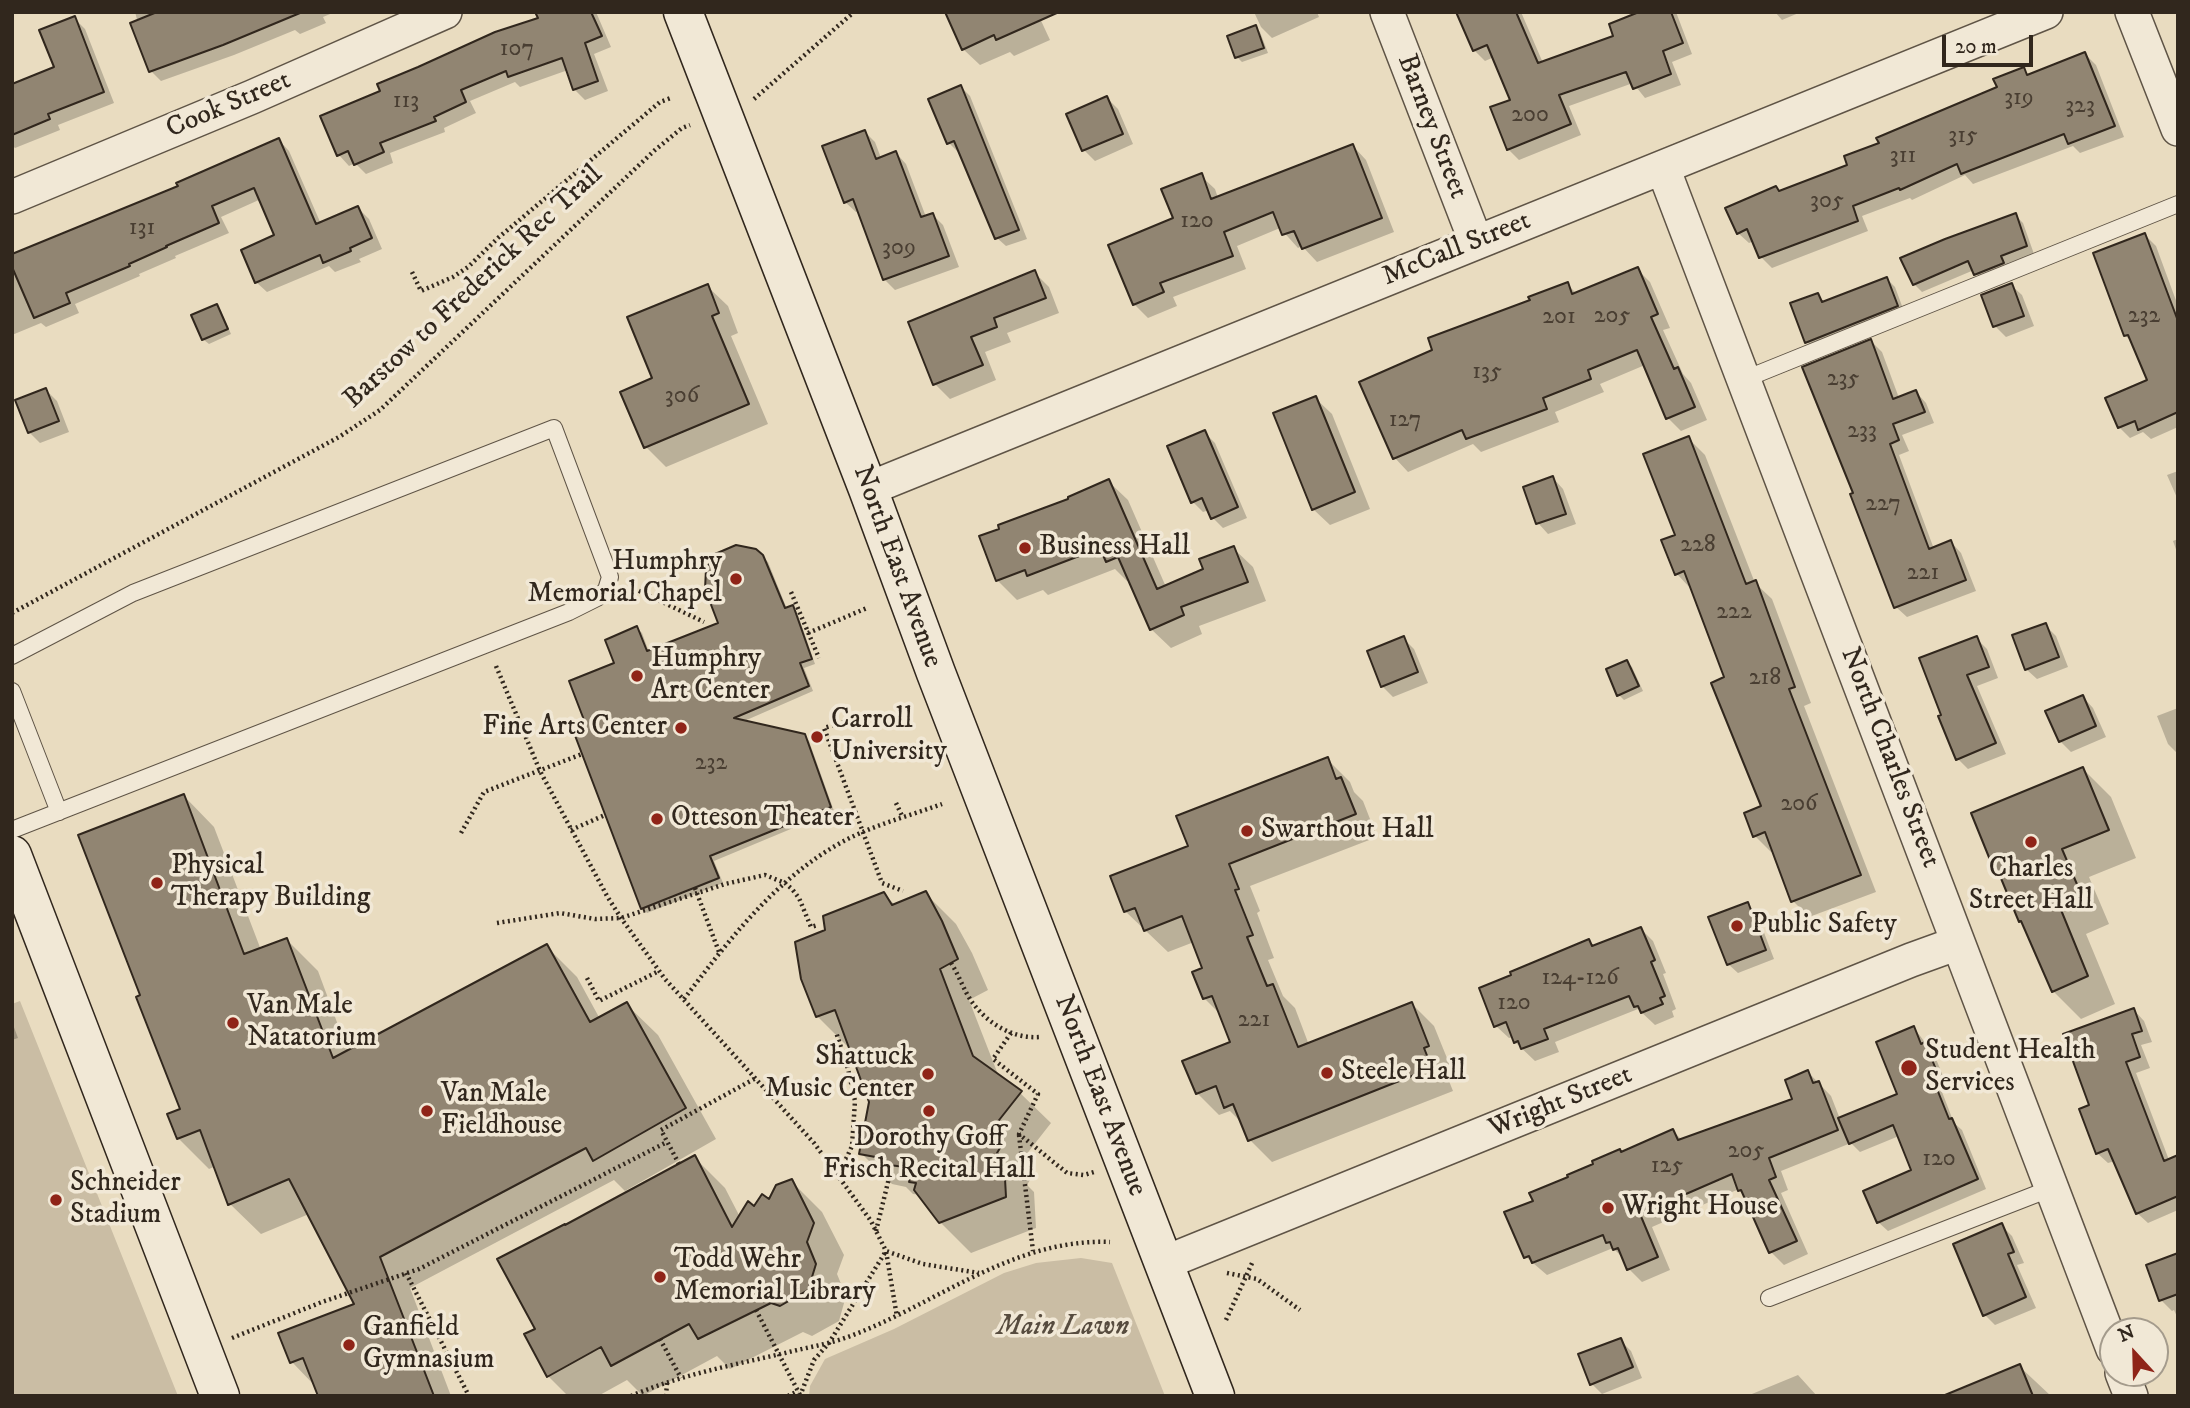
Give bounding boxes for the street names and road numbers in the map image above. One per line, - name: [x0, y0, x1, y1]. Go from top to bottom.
- street label: Barney Street: [1388, 50, 1474, 204]
- street label: Cook Street: [162, 65, 296, 147]
- street label: Barstow to Frederick Rec Trail: [338, 159, 610, 417]
- street label: McCall Street: [1378, 205, 1536, 295]
- street label: North East Avenue: [844, 461, 948, 673]
- street label: North Charles Street: [1832, 643, 1946, 873]
- street label: North East Avenue: [1045, 991, 1153, 1201]
- street label: Wright Street: [1485, 1059, 1637, 1147]

